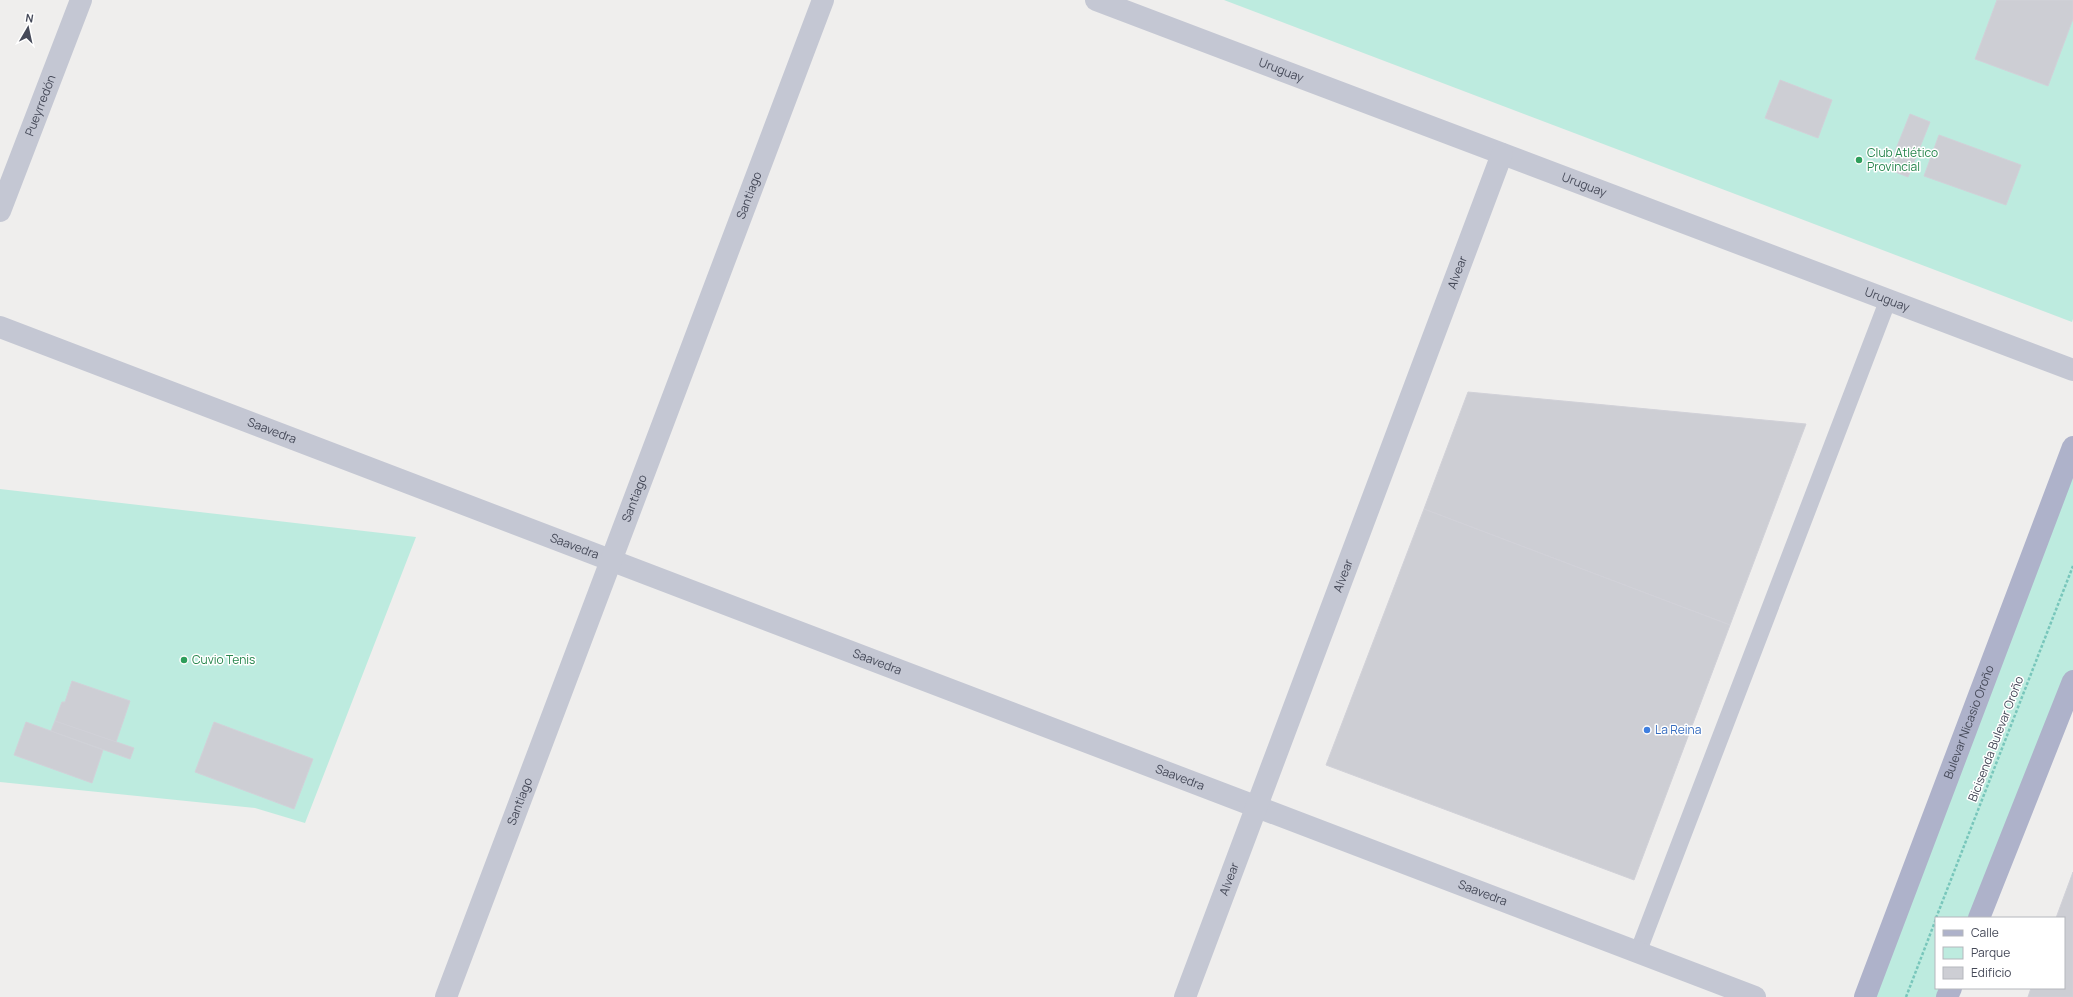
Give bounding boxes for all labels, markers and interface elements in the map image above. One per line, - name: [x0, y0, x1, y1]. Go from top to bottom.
- north arrow: [8, 8, 48, 48]
- text: N: [25, 10, 35, 26]
- street label: Uruguay: [1256, 53, 1307, 86]
- street label: Pueyrredón: [21, 72, 60, 139]
- place label: Club Atlético Provincial: [1867, 144, 1938, 175]
- marker: Club Atlético Provincial: [1854, 155, 1864, 165]
- street label: Uruguay: [1559, 168, 1610, 201]
- street label: Santiago: [732, 169, 765, 221]
- street label: Alvear: [1443, 253, 1471, 291]
- street label: Uruguay: [1862, 283, 1913, 316]
- street label: Saavedra: [245, 413, 299, 447]
- street label: Santiago: [617, 472, 651, 525]
- street label: Saavedra: [548, 529, 602, 563]
- street label: Alvear: [1329, 556, 1357, 595]
- street label: Saavedra: [850, 644, 904, 679]
- place label: Cuvio Tenis: [192, 651, 255, 668]
- marker: Cuvio Tenis: [179, 655, 189, 665]
- street label: Bulevar Nicasio Oroño: [1939, 662, 1998, 781]
- street label: Bicisenda Bulevar Oroño: [1964, 674, 2027, 804]
- place label: La Reina: [1655, 721, 1701, 738]
- marker: La Reina: [1642, 725, 1652, 735]
- street label: Saavedra: [1153, 760, 1207, 794]
- street label: Santiago: [503, 775, 536, 828]
- street label: Alvear: [1215, 859, 1243, 898]
- street label: Saavedra: [1456, 875, 1510, 910]
- legend: [1935, 917, 2065, 989]
- text: Calle: [1971, 924, 1999, 941]
- text: Parque: [1971, 944, 2010, 961]
- text: Edificio: [1971, 964, 2011, 981]

